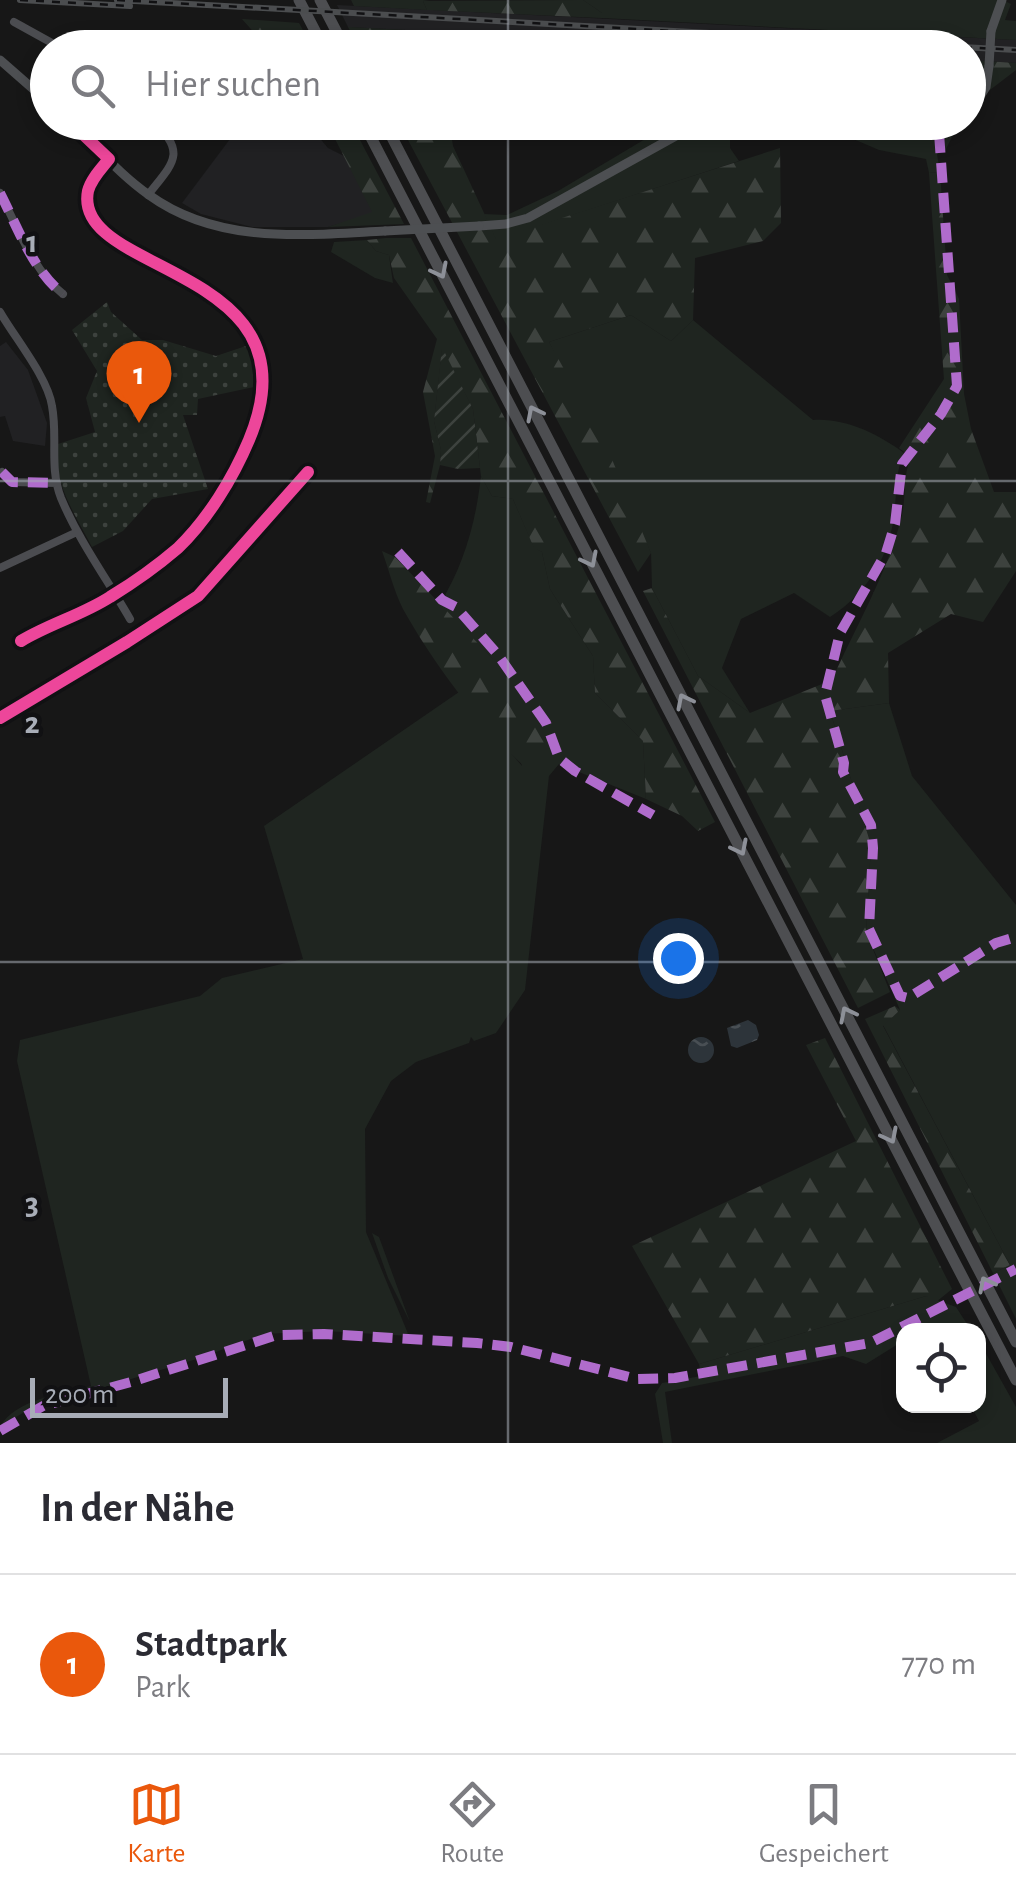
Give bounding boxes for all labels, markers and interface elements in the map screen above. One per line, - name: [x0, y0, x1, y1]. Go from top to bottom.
- search box: [30, 30, 986, 140]
- icon: search: [65, 58, 120, 113]
- text: Hier suchen: [145, 66, 321, 104]
- text: 1: [26, 226, 38, 258]
- one-way arrow: [428, 261, 447, 279]
- pin: 1: [106, 340, 172, 423]
- one-way arrow: [527, 405, 547, 424]
- one-way arrow: [578, 549, 597, 567]
- one-way arrow: [677, 694, 696, 712]
- text: 2: [24, 707, 40, 739]
- one-way arrow: [728, 837, 747, 855]
- your location: [653, 933, 704, 984]
- one-way arrow: [839, 1007, 859, 1025]
- one-way arrow: [878, 1126, 897, 1144]
- text: 3: [25, 1188, 39, 1220]
- one-way arrow: [978, 1276, 998, 1294]
- map controls: [896, 1323, 986, 1413]
- button: locate: [896, 1323, 986, 1413]
- scale bar: [30, 1373, 228, 1418]
- text: 200 m: [45, 1381, 114, 1409]
- text: In der Nähe: [40, 1487, 235, 1529]
- text: Stadtpark: [135, 1626, 287, 1664]
- text: 1: [67, 1648, 78, 1680]
- text: 770 m: [902, 1648, 976, 1680]
- text: Park: [135, 1671, 190, 1703]
- tab: Karte: [127, 1777, 186, 1871]
- tab: Route: [440, 1777, 504, 1871]
- tab: Gespeichert: [759, 1777, 889, 1871]

